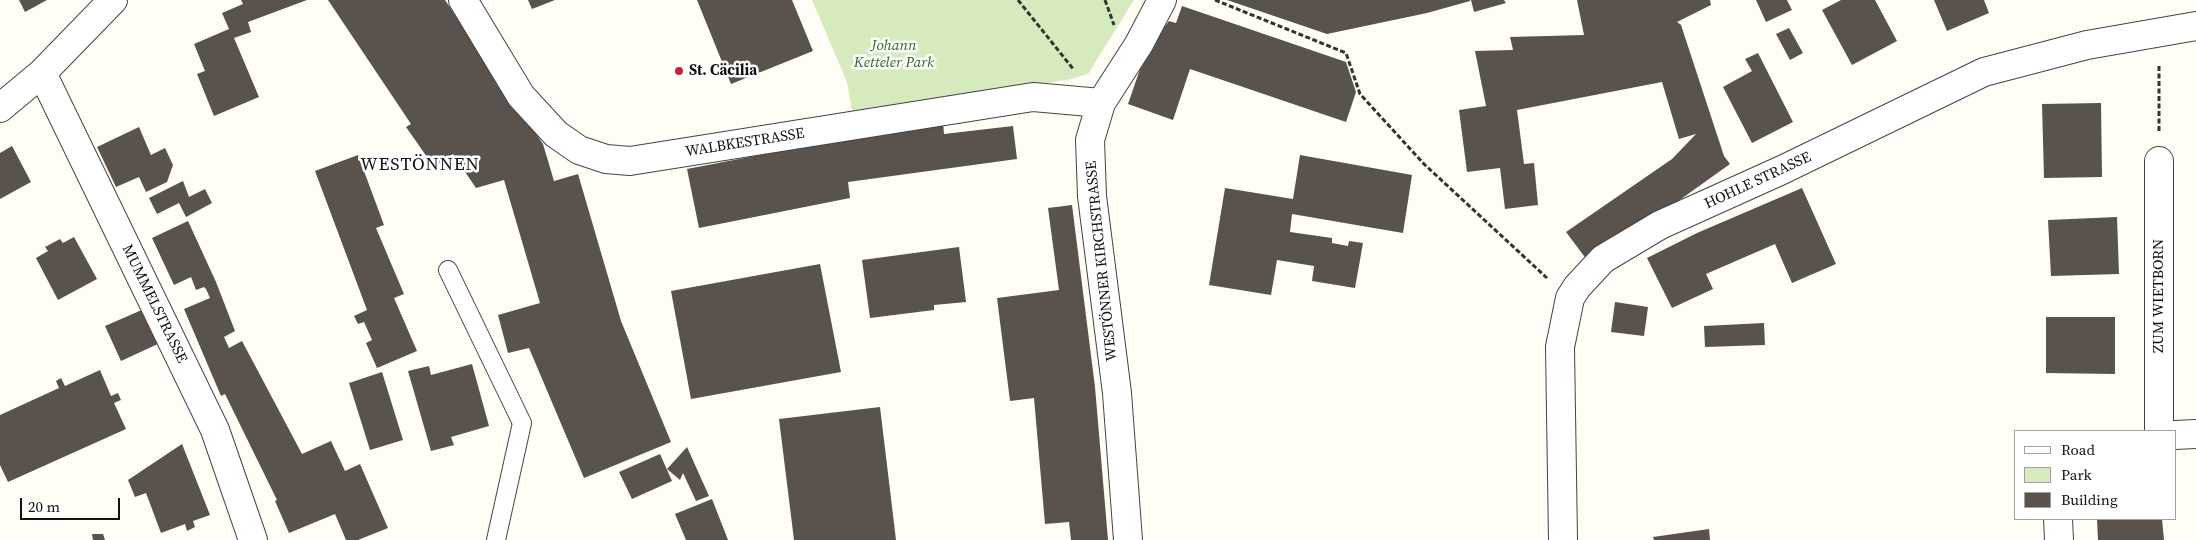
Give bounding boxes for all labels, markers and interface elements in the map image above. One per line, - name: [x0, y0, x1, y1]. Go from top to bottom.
- park label: Johann Ketteler Park: [854, 37, 934, 72]
- place label: St. Cäcilia: [689, 62, 757, 80]
- marker: St. Cäcilia: [673, 65, 685, 77]
- street label: WALBKESTRASSE: [684, 125, 806, 161]
- street label: HOHLE STRASSE: [1702, 148, 1814, 214]
- district label: WESTÖNNEN: [359, 154, 481, 176]
- street label: WESTÖNNER KIRCHSTRASSE: [1083, 160, 1121, 362]
- street label: ZUM WIETBORN: [2150, 239, 2168, 353]
- street label: MUMMELSTRASSE: [118, 242, 190, 366]
- legend: [2014, 430, 2176, 520]
- text: Road: [2061, 439, 2095, 460]
- text: Park: [2061, 464, 2092, 485]
- scale bar: [22, 488, 122, 520]
- text: Building: [2061, 489, 2118, 510]
- text: 20 m: [28, 496, 60, 517]

